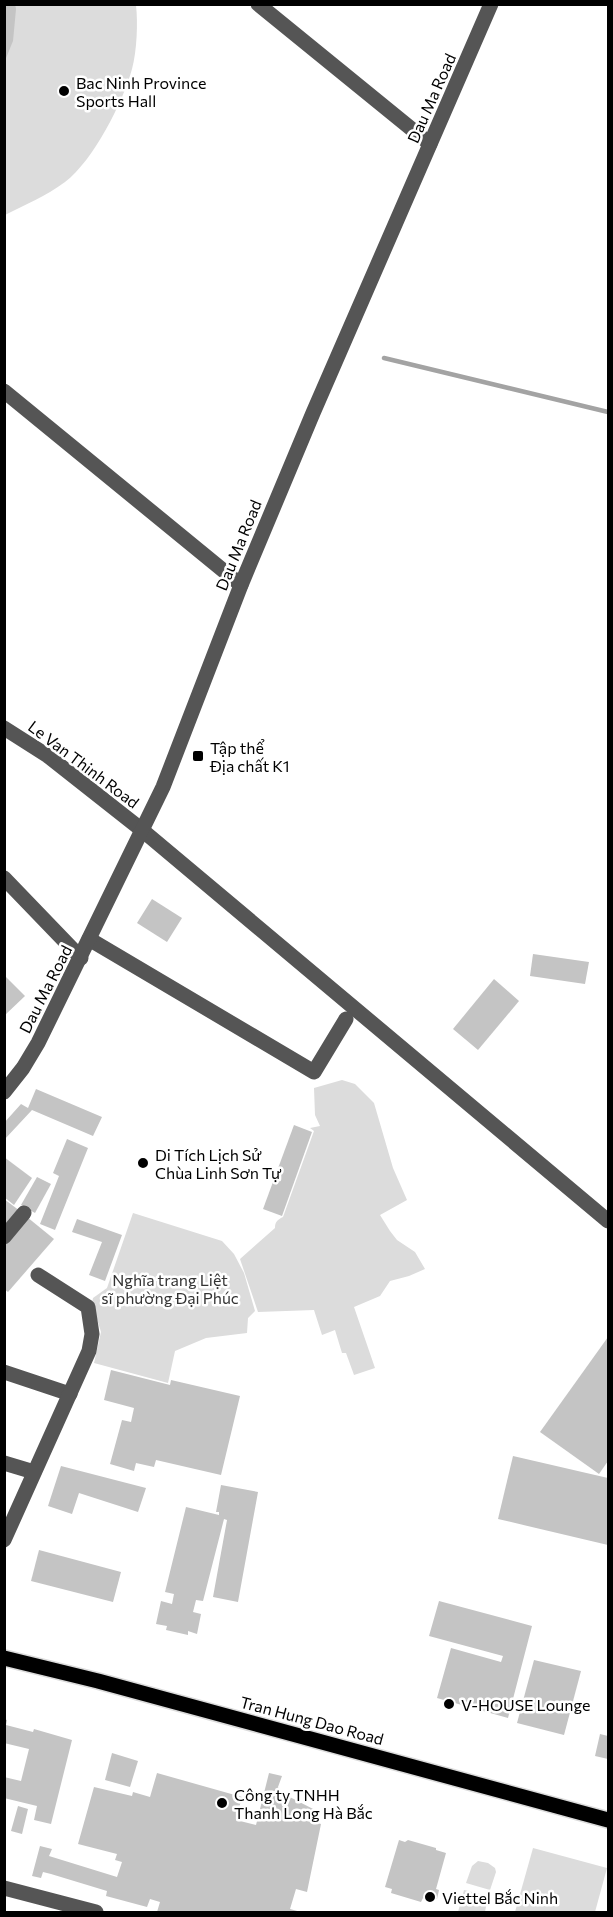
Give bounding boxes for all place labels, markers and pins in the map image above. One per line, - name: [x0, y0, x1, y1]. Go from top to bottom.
- place label: Bac Ninh Province Sports Hall: [76, 73, 207, 110]
- marker: Bac Ninh Province Sports Hall: [57, 84, 71, 98]
- place label: Tập thể Địa chất K1: [209, 738, 290, 775]
- marker: Tập thể Địa chất K1: [191, 749, 205, 763]
- place label: Di Tích Lịch Sử Chùa Linh Sơn Tự: [155, 1145, 282, 1182]
- marker: Di Tích Lịch Sử Chùa Linh Sơn Tự: [136, 1156, 150, 1170]
- place label: V-HOUSE Lounge: [461, 1695, 590, 1714]
- marker: V-HOUSE Lounge: [442, 1697, 456, 1711]
- place label: Công ty TNHH Thanh Long Hà Bắc: [234, 1785, 373, 1822]
- marker: Công ty TNHH Thanh Long Hà Bắc: [215, 1796, 229, 1810]
- place label: Viettel Bắc Ninh: [442, 1888, 558, 1907]
- marker: Viettel Bắc Ninh: [423, 1890, 437, 1904]

